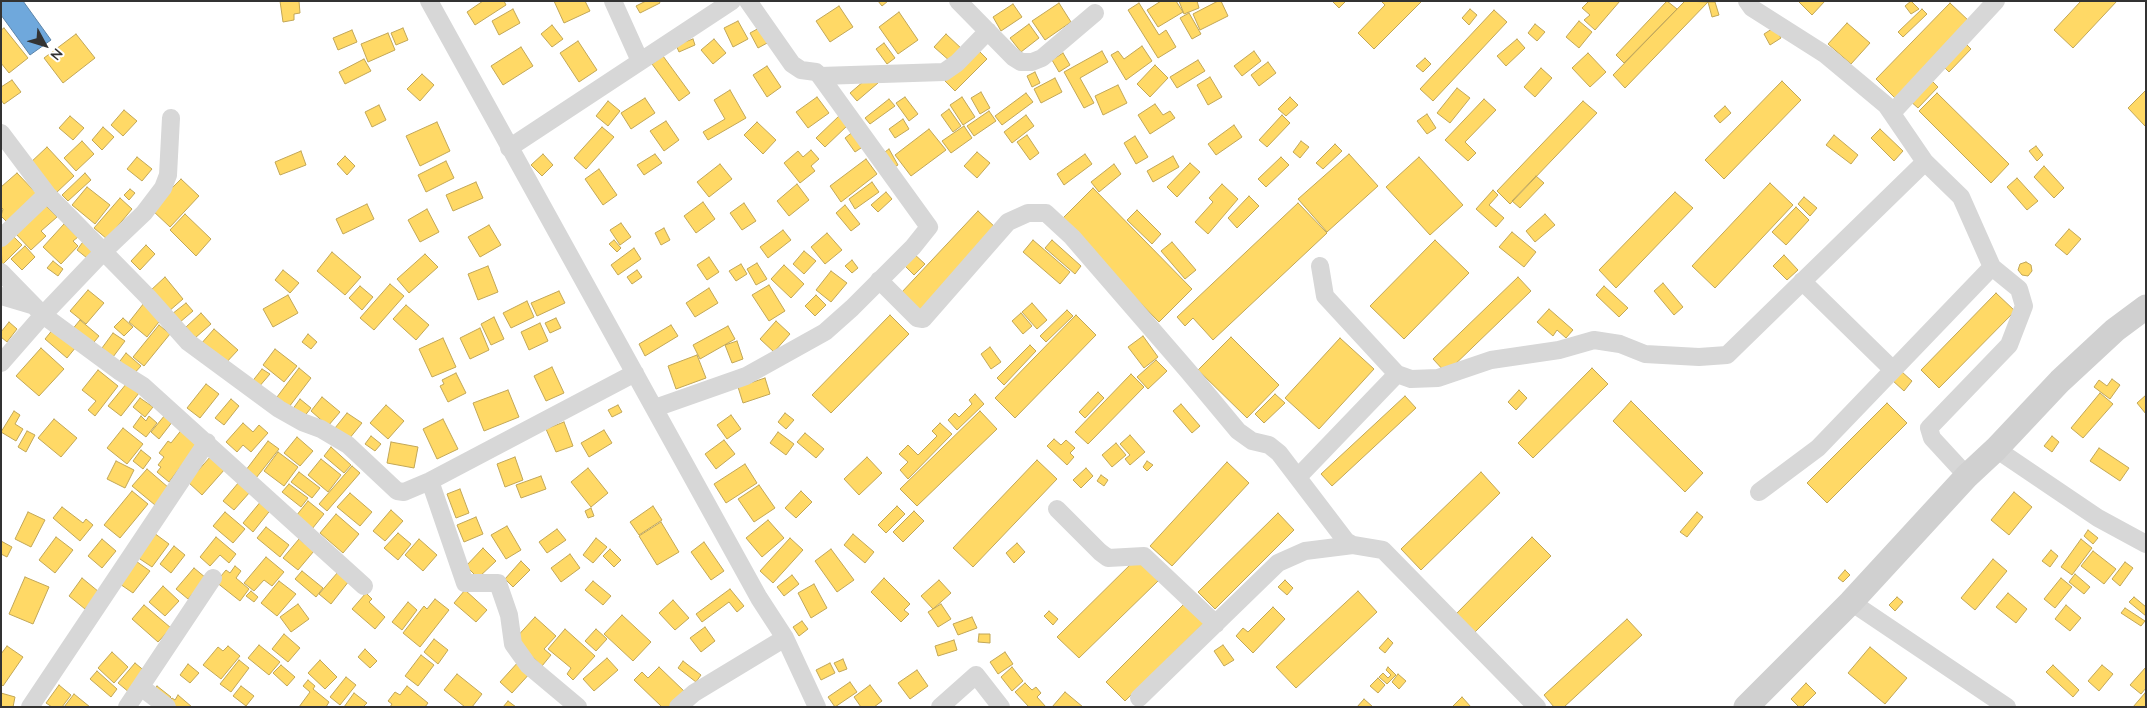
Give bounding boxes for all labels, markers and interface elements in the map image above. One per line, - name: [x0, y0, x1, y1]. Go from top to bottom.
- north arrow: [20, 20, 70, 70]
- text: N: [46, 45, 67, 64]

